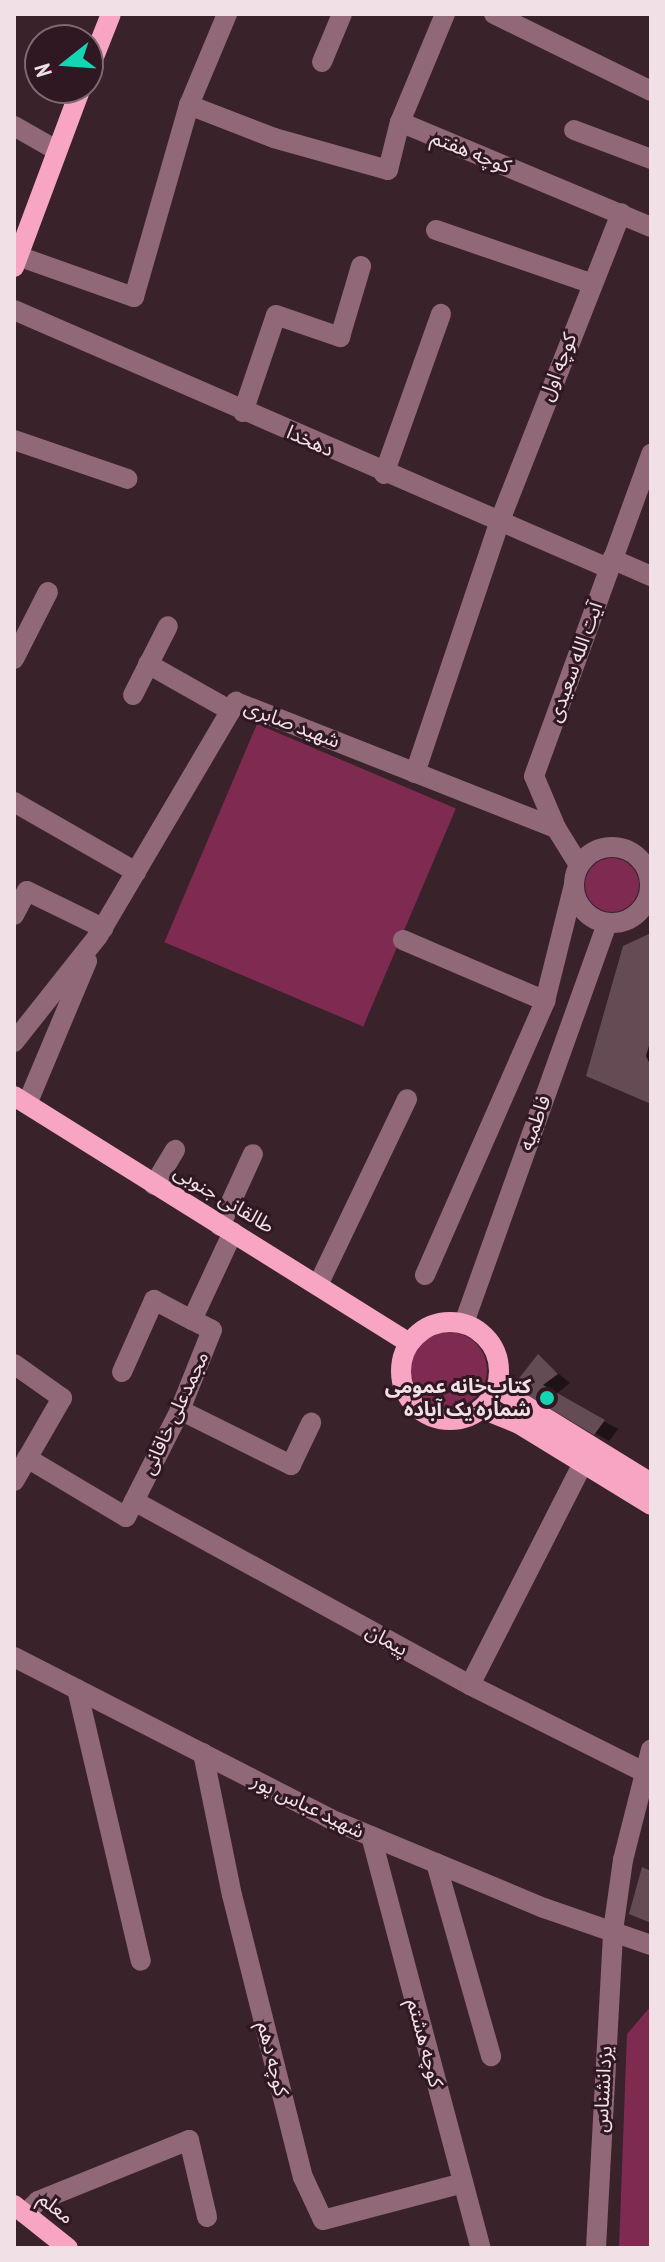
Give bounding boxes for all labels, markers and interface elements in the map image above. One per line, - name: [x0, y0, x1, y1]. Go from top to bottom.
- north arrow: [24, 24, 104, 104]
- text: N: [28, 61, 58, 80]
- street label: کوچه هفتم: [428, 125, 514, 179]
- street label: کوچه اول: [534, 330, 582, 404]
- street label: دهخدا: [283, 420, 337, 462]
- street label: آیت الله سعیدی: [542, 599, 608, 725]
- street label: شهید صابری: [241, 695, 343, 753]
- street label: فاطمیه: [514, 1092, 556, 1154]
- street label: طالقانی جنوبی: [169, 1160, 279, 1238]
- street label: مجمدعلی خاقانی: [136, 1348, 214, 1478]
- place label: کتاب‌خانه عمومی شماره یک آباده: [385, 1374, 531, 1421]
- marker: کتاب‌خانه عمومی شماره یک آباده: [538, 1389, 556, 1407]
- street label: پیمان: [362, 1619, 412, 1661]
- street label: شهید عباس پور: [248, 1768, 368, 1844]
- street label: کوچه هشتم: [402, 1996, 448, 2090]
- street label: کوچه دهم: [252, 2019, 294, 2099]
- street label: یزدانشناس: [589, 2045, 617, 2133]
- street label: معلم: [34, 2187, 78, 2229]

